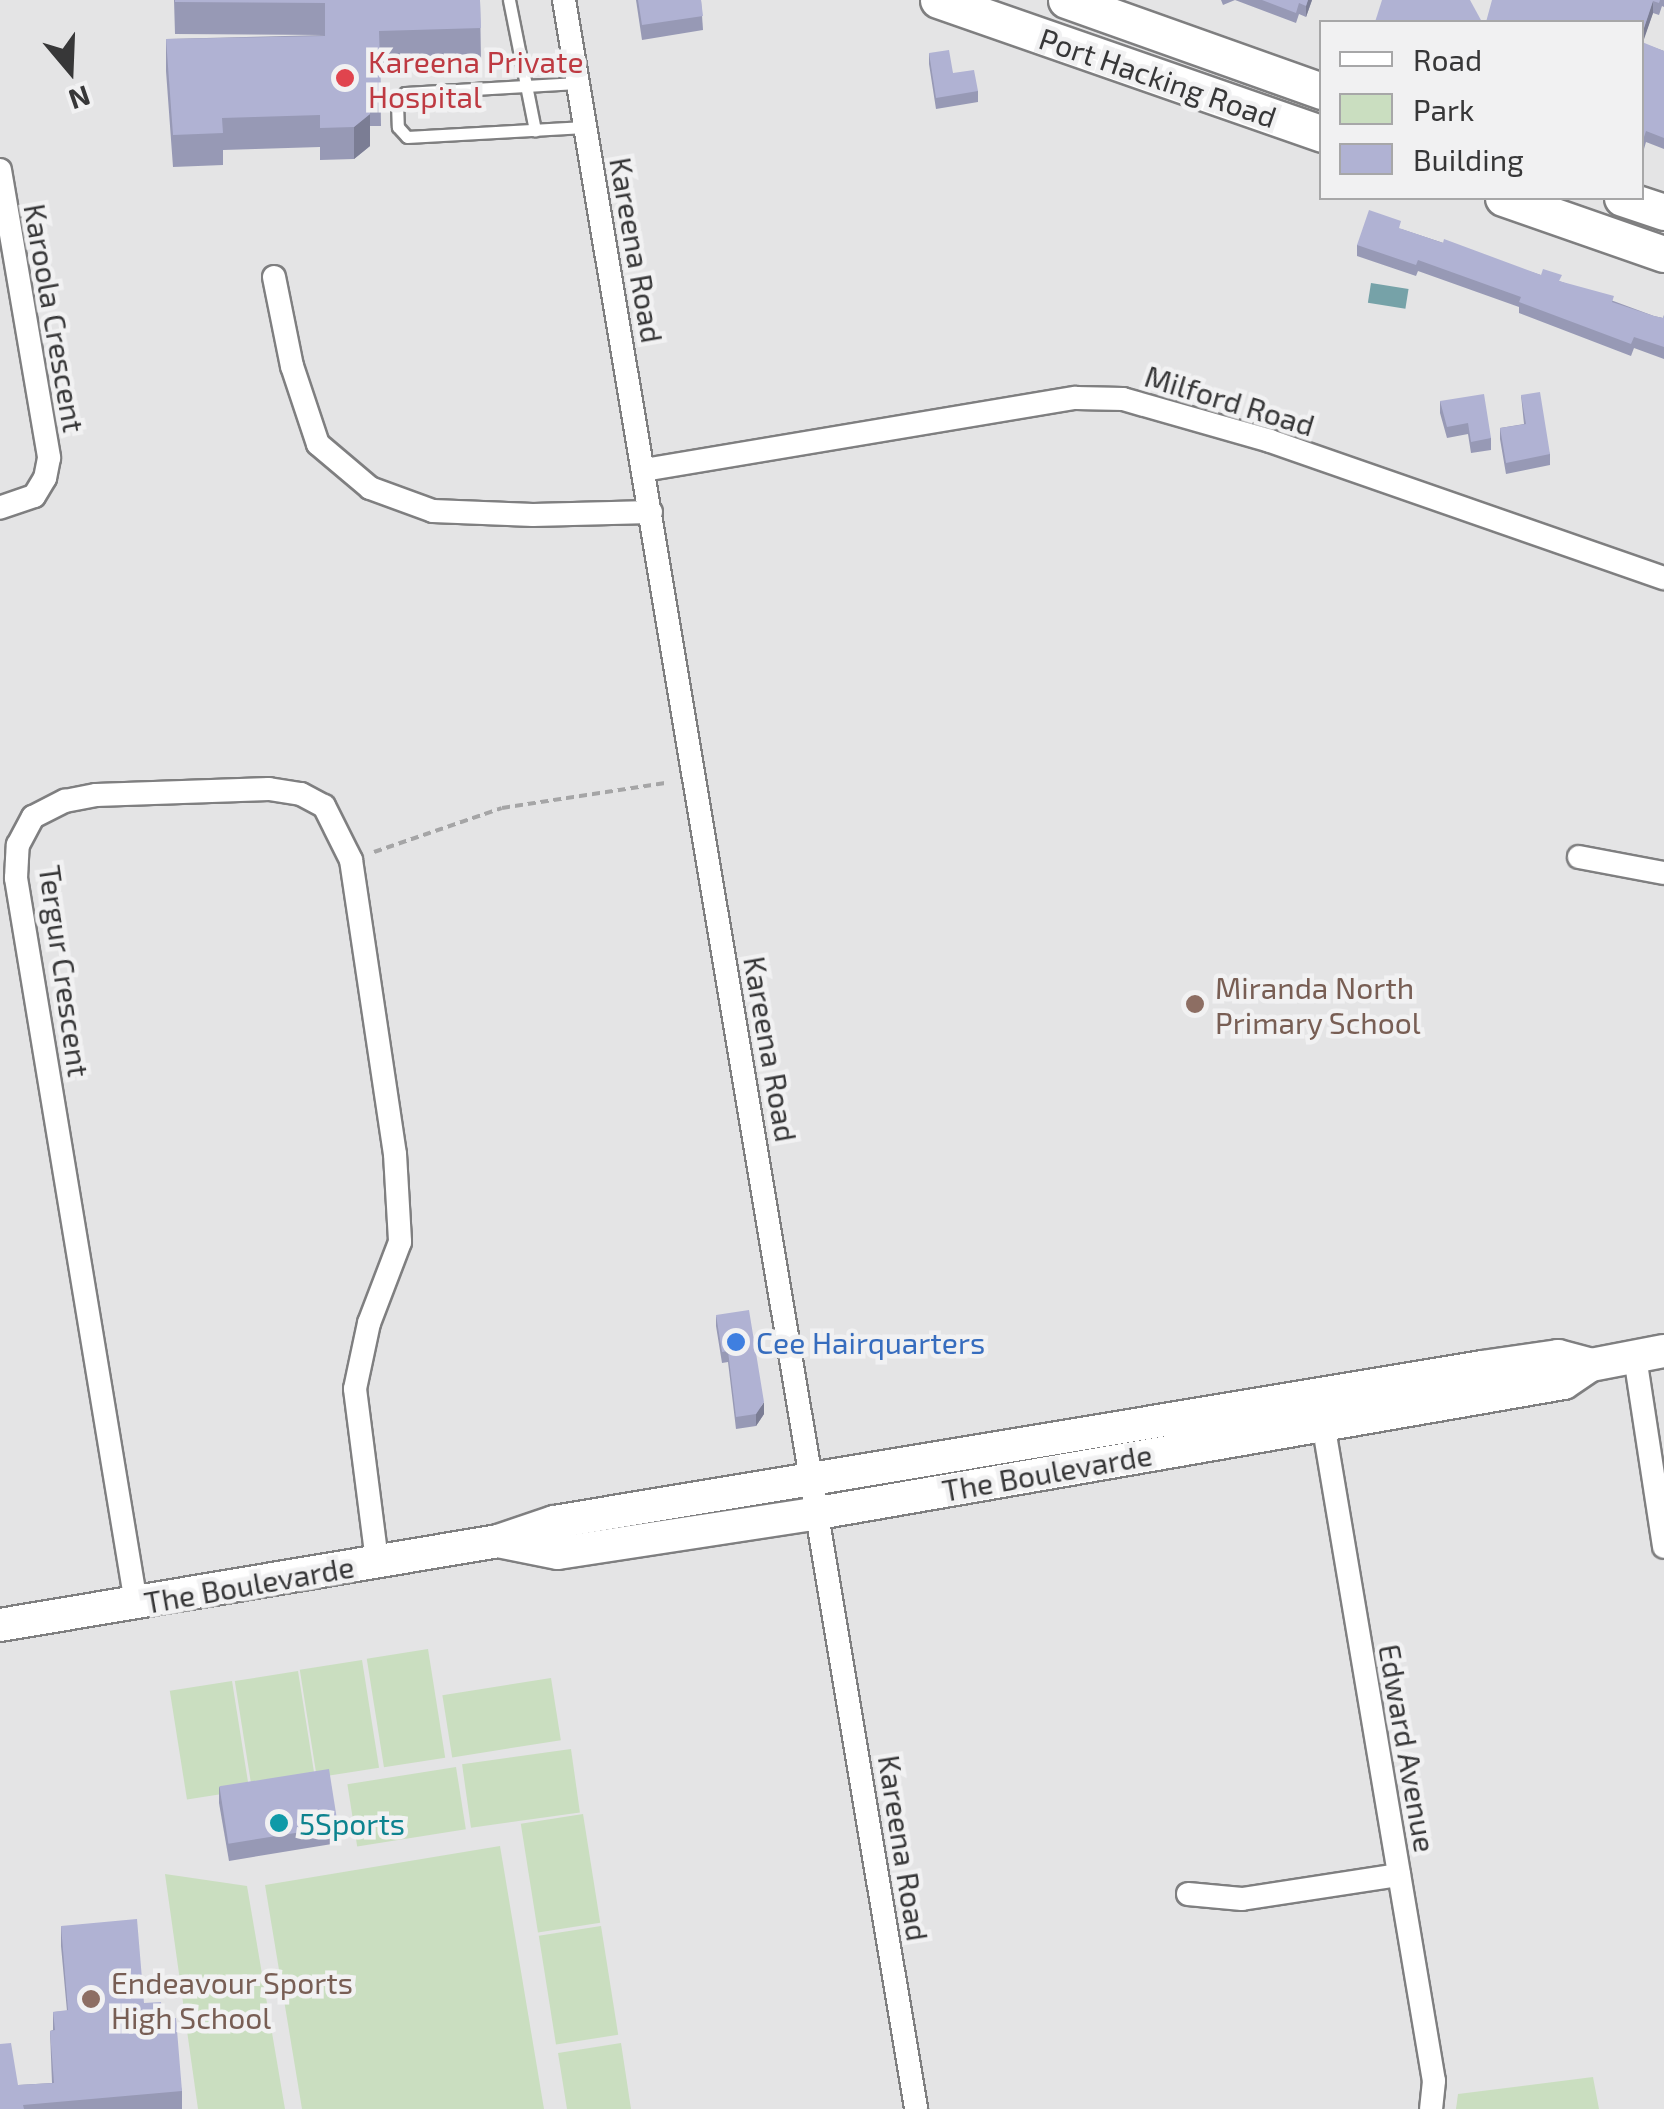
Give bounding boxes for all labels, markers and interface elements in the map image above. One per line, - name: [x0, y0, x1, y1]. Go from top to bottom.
- north arrow: [20, 20, 120, 120]
- street label: Port Hacking Road: [1035, 20, 1281, 134]
- legend: [1319, 20, 1644, 200]
- text: Road: [1413, 41, 1482, 77]
- place label: Kareena Private Hospital: [368, 43, 584, 114]
- marker: Kareena Private Hospital: [332, 65, 358, 91]
- text: N: [65, 79, 95, 118]
- text: Park: [1413, 91, 1474, 127]
- text: Building: [1413, 141, 1524, 177]
- street label: Kareena Road: [603, 154, 671, 346]
- street label: Karoola Crescent: [17, 201, 93, 435]
- street label: Milford Road: [1141, 357, 1319, 443]
- street label: Tergur Crescent: [32, 862, 98, 1080]
- street label: Kareena Road: [737, 953, 805, 1145]
- place label: Miranda North Primary School: [1215, 969, 1421, 1040]
- marker: Miranda North Primary School: [1184, 993, 1206, 1015]
- place label: Cee Hairquarters: [756, 1324, 985, 1360]
- marker: Cee Hairquarters: [725, 1331, 747, 1353]
- street label: The Boulevarde: [939, 1436, 1155, 1508]
- street label: The Boulevarde: [141, 1548, 357, 1620]
- street label: Edward Avenue: [1372, 1641, 1444, 1855]
- street label: Kareena Road: [872, 1752, 936, 1944]
- place label: 5Sports: [299, 1805, 405, 1841]
- marker: 5Sports: [268, 1812, 290, 1834]
- place label: Endeavour Sports High School: [111, 1964, 354, 2034]
- marker: Endeavour Sports High School: [80, 1988, 102, 2010]

